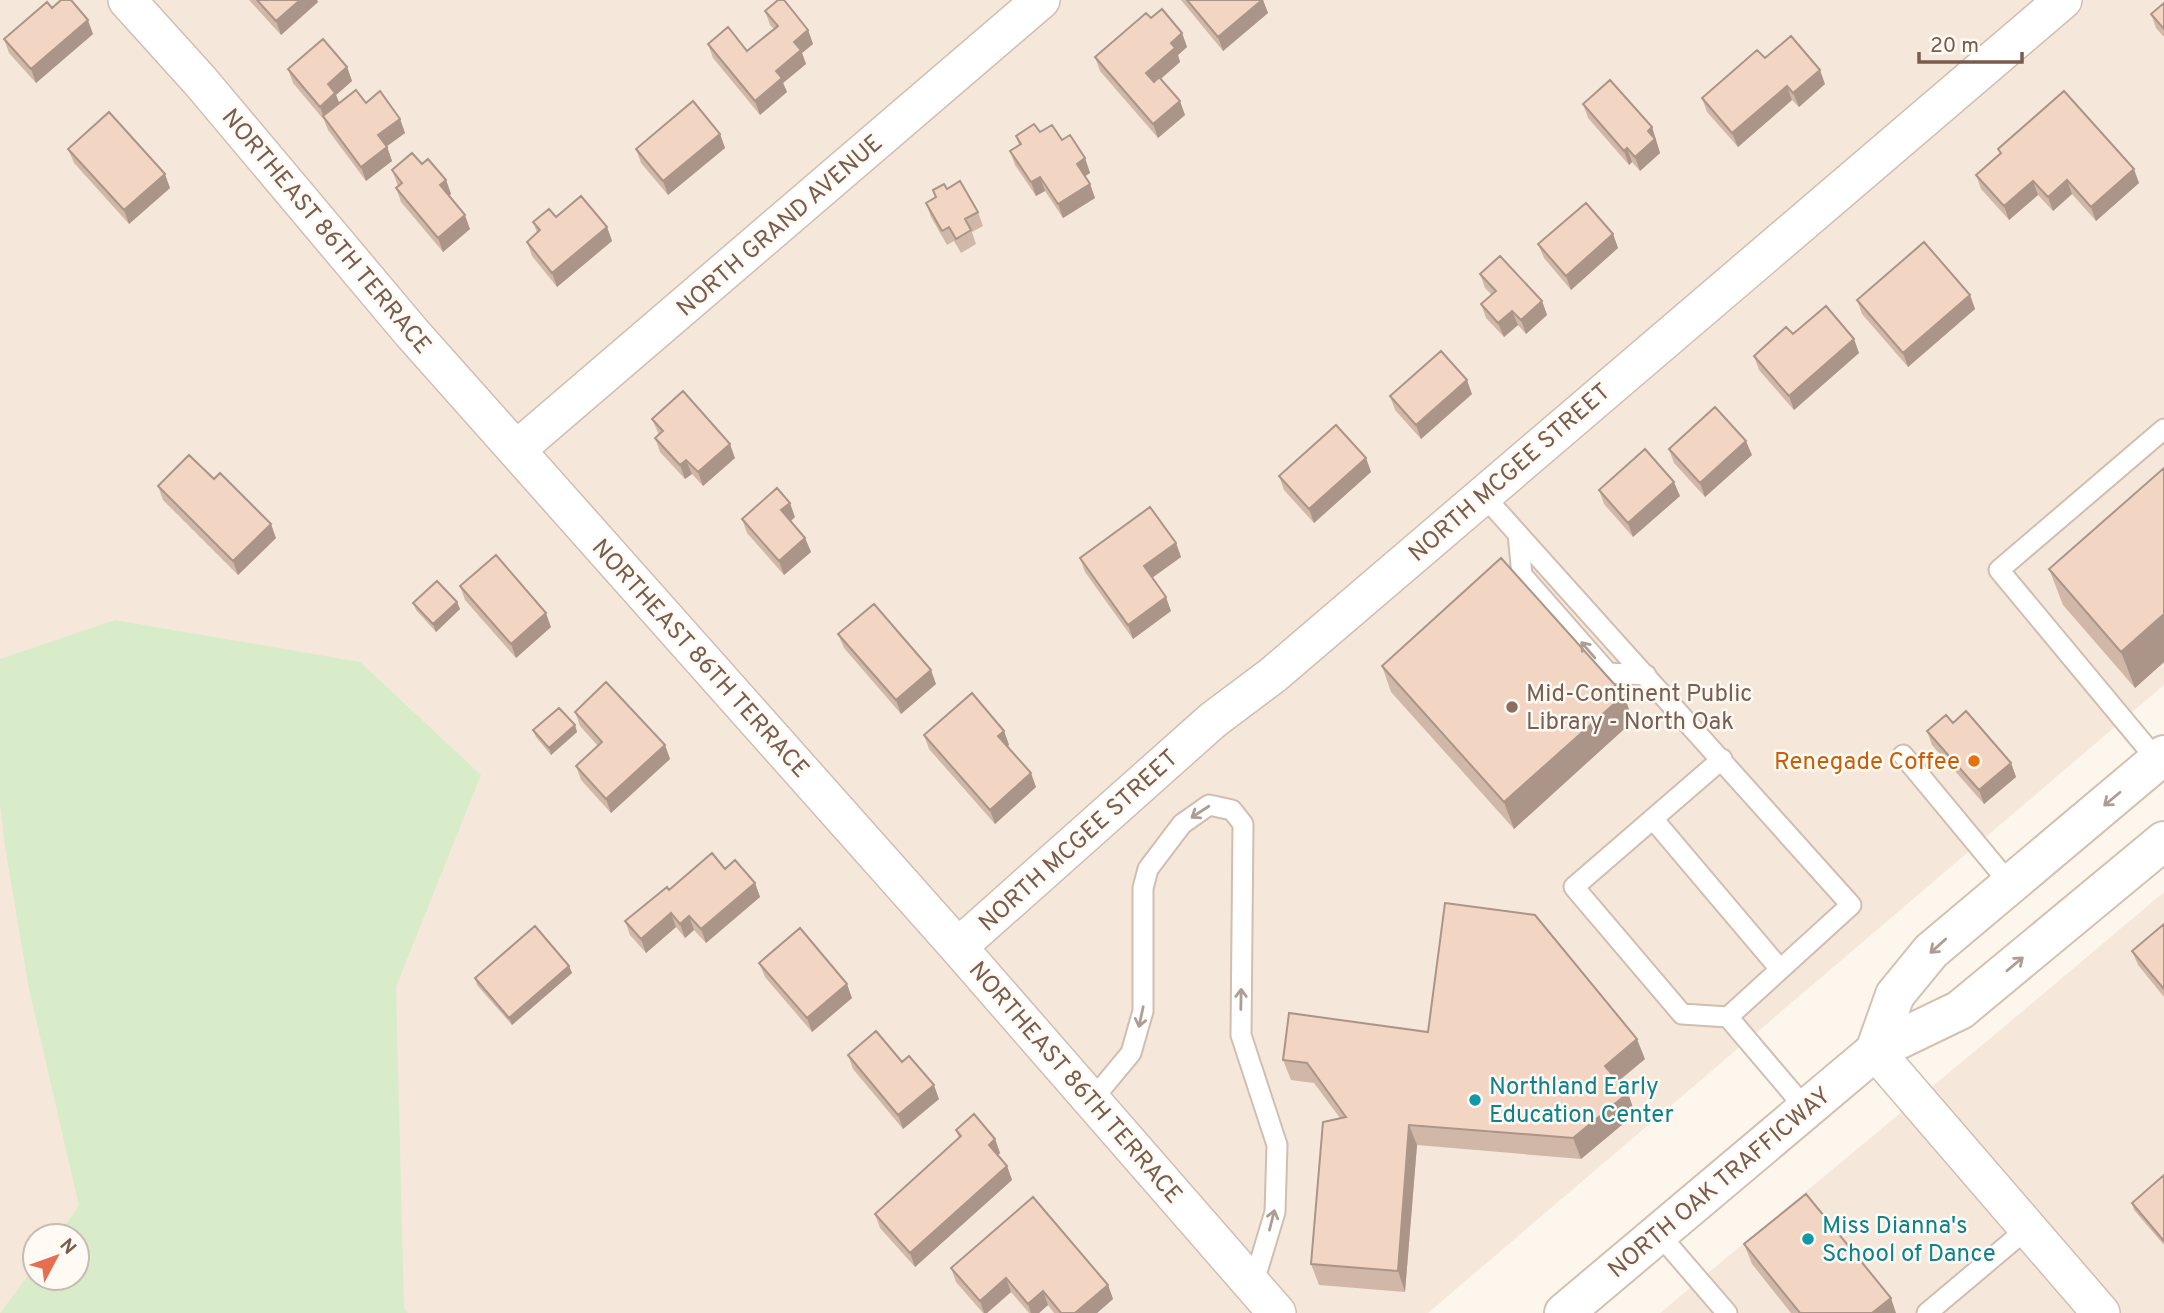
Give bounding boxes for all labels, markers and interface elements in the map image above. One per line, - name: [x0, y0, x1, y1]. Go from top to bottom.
- scale bar: [1919, 21, 2022, 65]
- text: 20 m: [1930, 33, 1979, 60]
- street label: NORTHEAST 86TH TERRACE: [214, 104, 437, 361]
- street label: NORTH GRAND AVENUE: [671, 129, 889, 324]
- street label: NORTH MCGEE STREET: [1403, 378, 1617, 569]
- street label: NORTHEAST 86TH TERRACE: [584, 534, 815, 785]
- one-way arrow: [1580, 641, 1596, 659]
- place label: Mid-Continent Public Library - North Oak: [1526, 680, 1752, 738]
- marker: Mid-Continent Public Library - North Oak: [1504, 699, 1520, 715]
- street label: NORTH MCGEE STREET: [974, 744, 1185, 939]
- place label: Renegade Coffee: [1774, 748, 1960, 778]
- marker: Renegade Coffee: [1966, 753, 1982, 769]
- one-way arrow: [2103, 791, 2121, 807]
- one-way arrow: [1191, 804, 1210, 819]
- one-way arrow: [1930, 937, 1947, 954]
- street label: NORTHEAST 86TH TERRACE: [961, 956, 1188, 1210]
- one-way arrow: [2005, 956, 2023, 972]
- one-way arrow: [1234, 988, 1248, 1011]
- one-way arrow: [1133, 1005, 1147, 1028]
- place label: Northland Early Education Center: [1489, 1073, 1674, 1131]
- street label: NORTH OAK TRAFFICWAY: [1603, 1082, 1838, 1286]
- marker: Northland Early Education Center: [1467, 1092, 1483, 1108]
- one-way arrow: [1266, 1209, 1279, 1232]
- place label: Miss Dianna's School of Dance: [1822, 1212, 1996, 1270]
- north arrow: [21, 1222, 91, 1292]
- marker: Miss Dianna's School of Dance: [1800, 1231, 1816, 1247]
- text: N: [54, 1234, 81, 1260]

